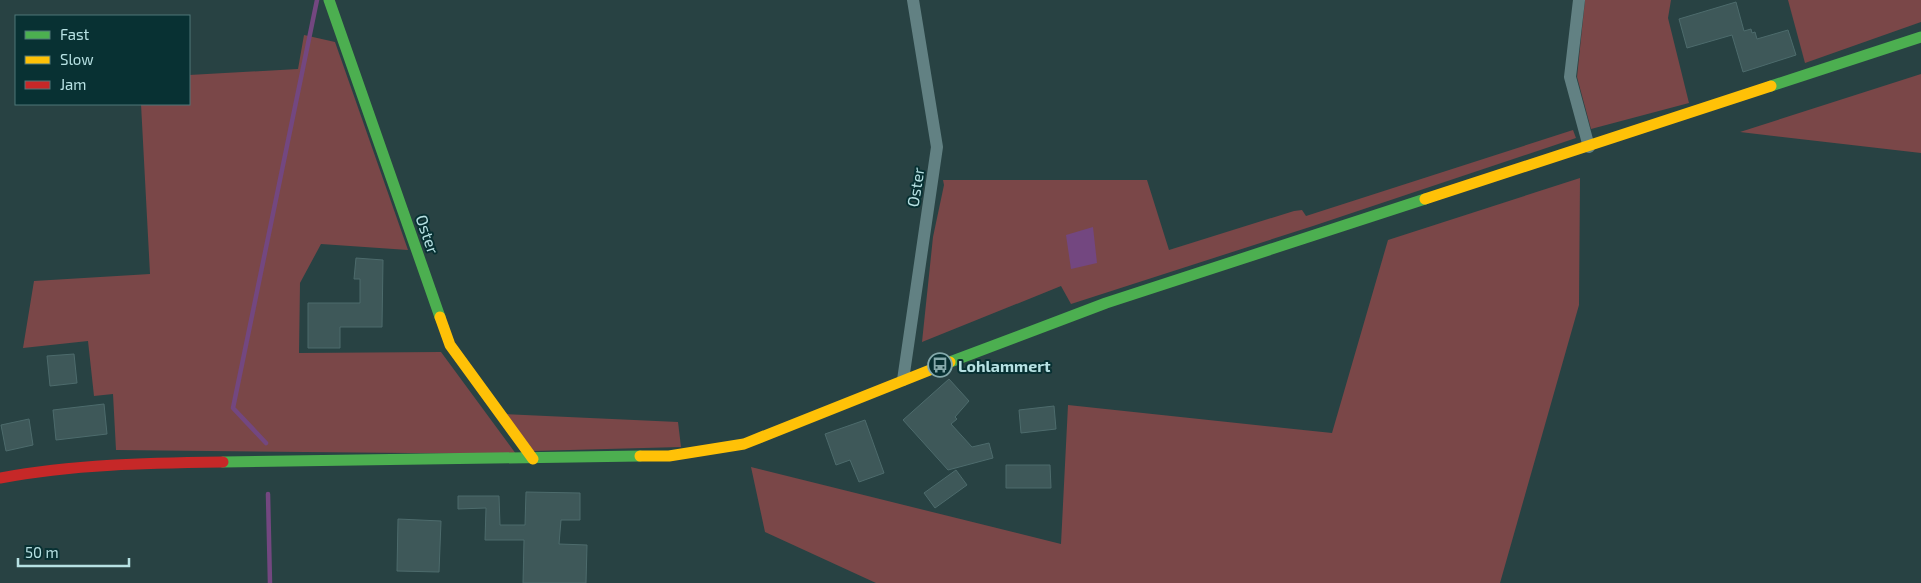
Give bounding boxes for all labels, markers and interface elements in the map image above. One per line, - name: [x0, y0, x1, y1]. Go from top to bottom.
- legend: [15, 15, 190, 105]
- text: Fast: [60, 25, 90, 43]
- text: Slow: [60, 50, 94, 68]
- text: Jam: [60, 75, 86, 93]
- street label: Oster: [902, 165, 928, 208]
- street label: Oster: [413, 212, 444, 257]
- bus stop icon: Lohlammert: [927, 352, 953, 378]
- place label: Lohlammert: [958, 356, 1051, 375]
- scale bar: [18, 536, 129, 568]
- text: 50 m: [25, 543, 59, 561]

